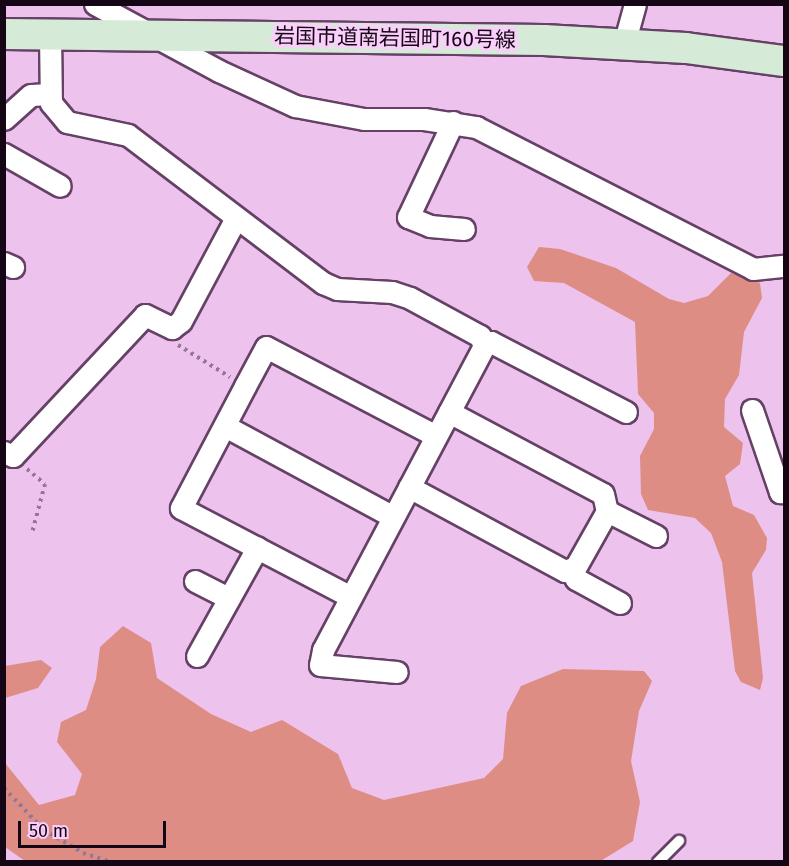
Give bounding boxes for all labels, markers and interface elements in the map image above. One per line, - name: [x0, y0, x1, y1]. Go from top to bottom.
- street label: 岩国市道南岩国町160号線: [274, 23, 516, 53]
- scale bar: [21, 809, 170, 847]
- text: 50 m: [29, 820, 68, 842]

